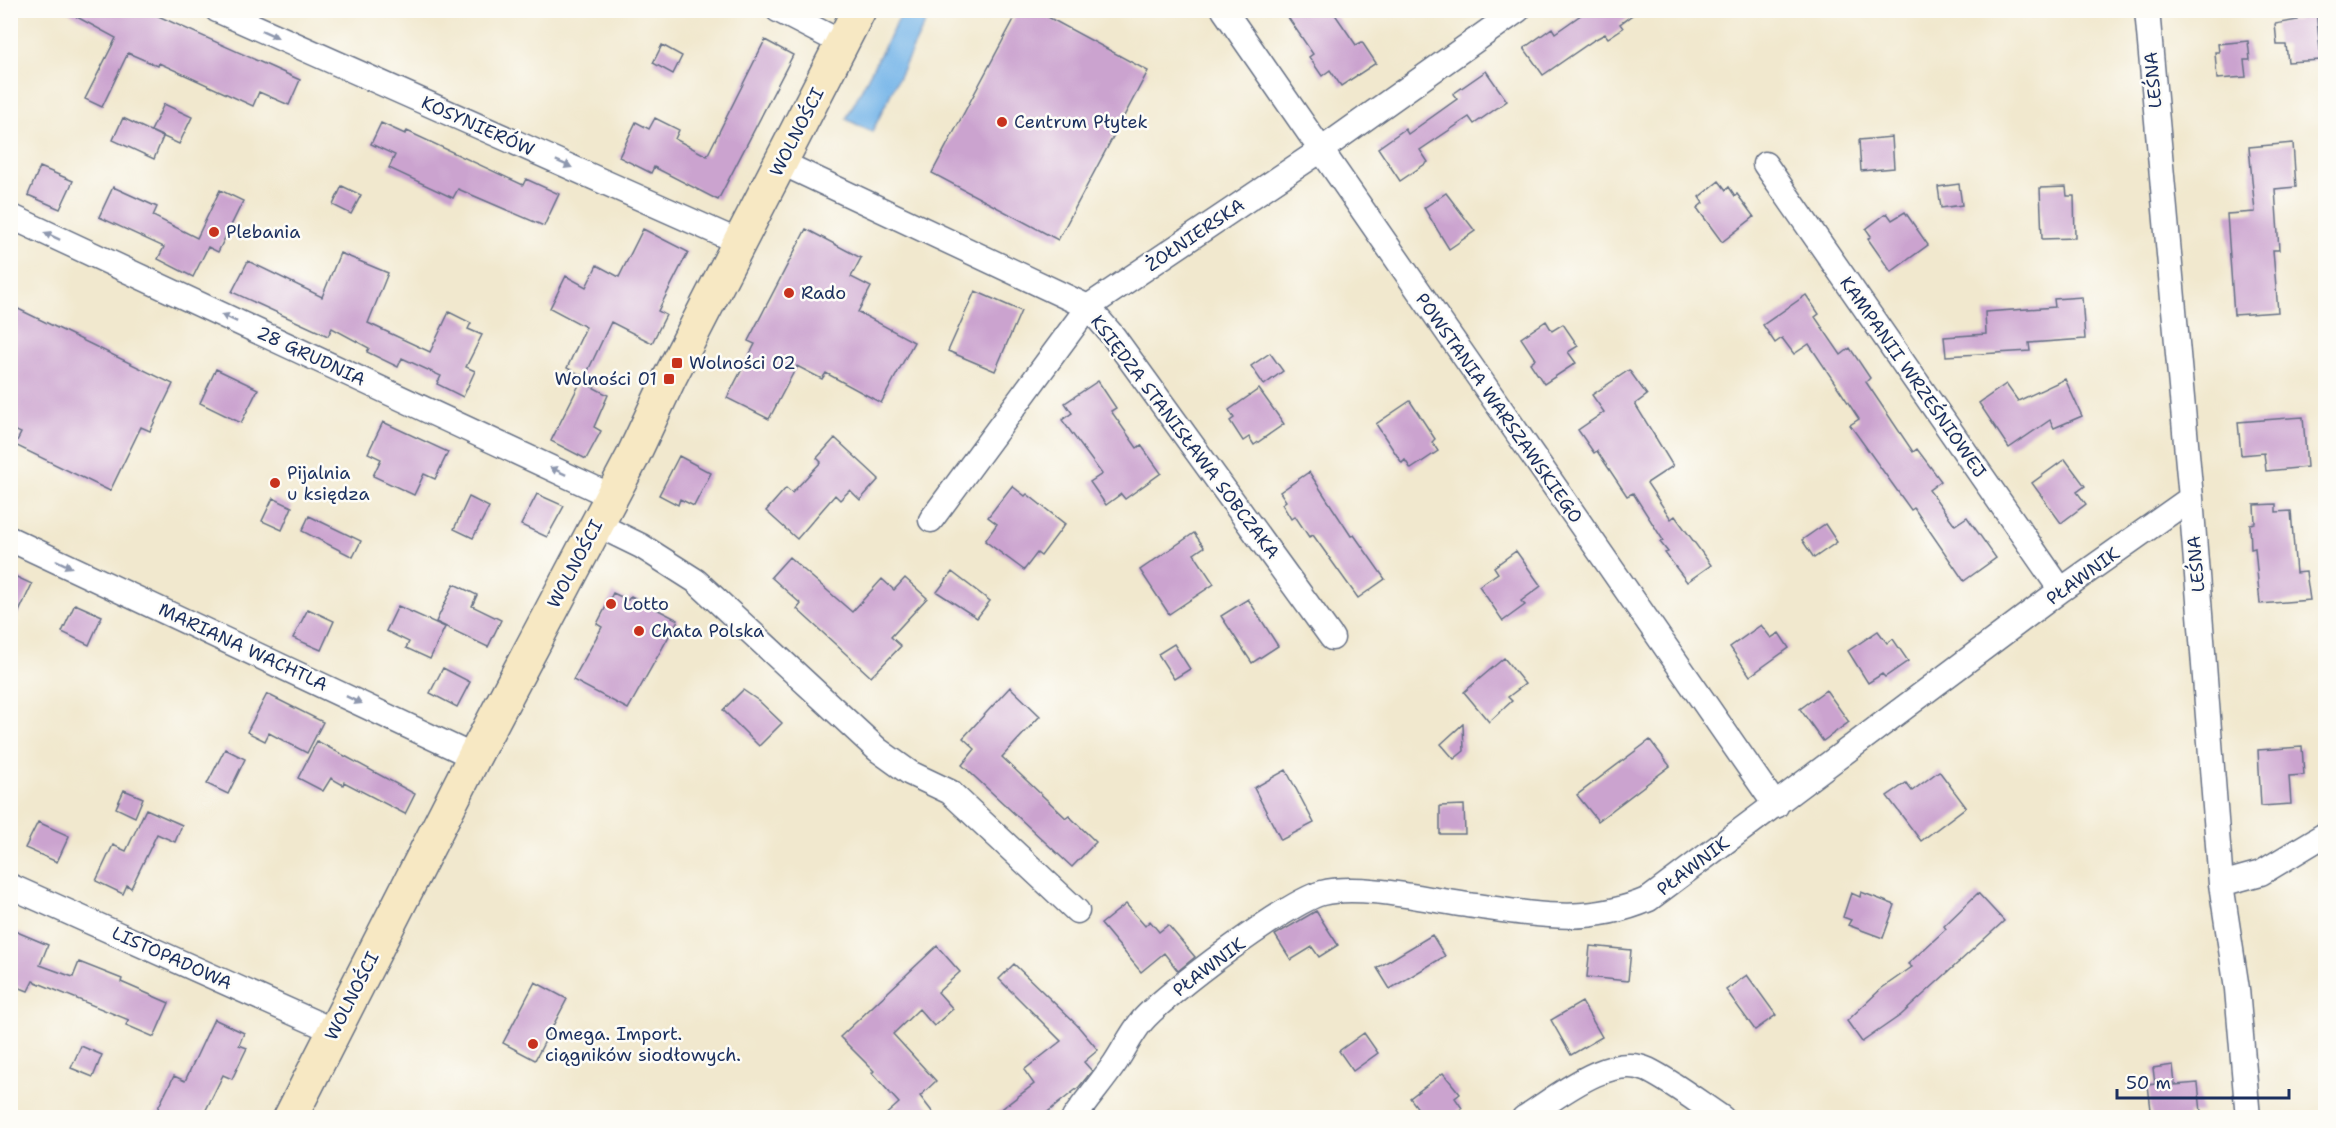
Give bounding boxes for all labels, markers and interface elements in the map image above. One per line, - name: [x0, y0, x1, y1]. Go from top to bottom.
- one-way arrow: [262, 29, 280, 39]
- street label: LEŚNA: [2139, 51, 2167, 109]
- street label: WOLNOŚCI: [764, 83, 830, 181]
- street label: KOSYNIERÓW: [418, 90, 538, 162]
- place label: Centrum Płytek: [1014, 110, 1148, 134]
- marker: Centrum Płytek: [995, 115, 1009, 129]
- one-way arrow: [555, 160, 572, 169]
- street label: ŻOŁNIERSKA: [1141, 193, 1249, 277]
- place label: Plebania: [226, 220, 300, 244]
- marker: Plebania: [207, 225, 221, 239]
- one-way arrow: [43, 231, 60, 240]
- street label: KAMPANII WRZEŚNIOWEJ: [1834, 272, 1992, 482]
- place label: Rado: [801, 281, 846, 305]
- marker: Rado: [782, 286, 796, 300]
- street label: POWSTANIA WARSZAWSKIEGO: [1410, 288, 1588, 528]
- street label: KSIĘDZA STANISŁAWA SOBCZAKA: [1085, 310, 1285, 564]
- one-way arrow: [219, 313, 237, 323]
- street label: 28 GRUDNIA: [253, 320, 369, 392]
- place label: Wolności 02: [689, 351, 796, 375]
- marker: Wolności 02: [670, 356, 684, 370]
- place label: Wolności 01: [555, 367, 657, 391]
- marker: Wolności 01: [662, 372, 676, 386]
- place label: Pijalnia u księdza: [287, 461, 370, 506]
- one-way arrow: [549, 467, 566, 476]
- marker: Pijalnia u księdza: [268, 476, 282, 490]
- street label: WOLNOŚCI: [542, 516, 608, 612]
- street label: LEŚNA: [2182, 535, 2210, 593]
- street label: PŁAWNIK: [2042, 541, 2125, 611]
- one-way arrow: [55, 559, 72, 568]
- place label: Lotto: [623, 592, 669, 616]
- street label: MARIANA WACHTLA: [155, 597, 331, 697]
- marker: Lotto: [604, 597, 618, 611]
- place label: Chata Polska: [651, 619, 764, 643]
- marker: Chata Polska: [632, 624, 646, 638]
- one-way arrow: [346, 695, 363, 704]
- street label: PŁAWNIK: [1652, 831, 1734, 901]
- street label: LISTOPADOWA: [108, 921, 236, 995]
- street label: PŁAWNIK: [1168, 932, 1250, 1002]
- street label: WOLNOŚCI: [319, 947, 385, 1045]
- place label: Omega. Import. ciągników siodłowych.: [545, 1022, 741, 1067]
- marker: Omega. Import. ciągników siodłowych.: [526, 1037, 540, 1051]
- scale bar: [2117, 1062, 2290, 1100]
- text: 50 m: [2126, 1071, 2171, 1095]

